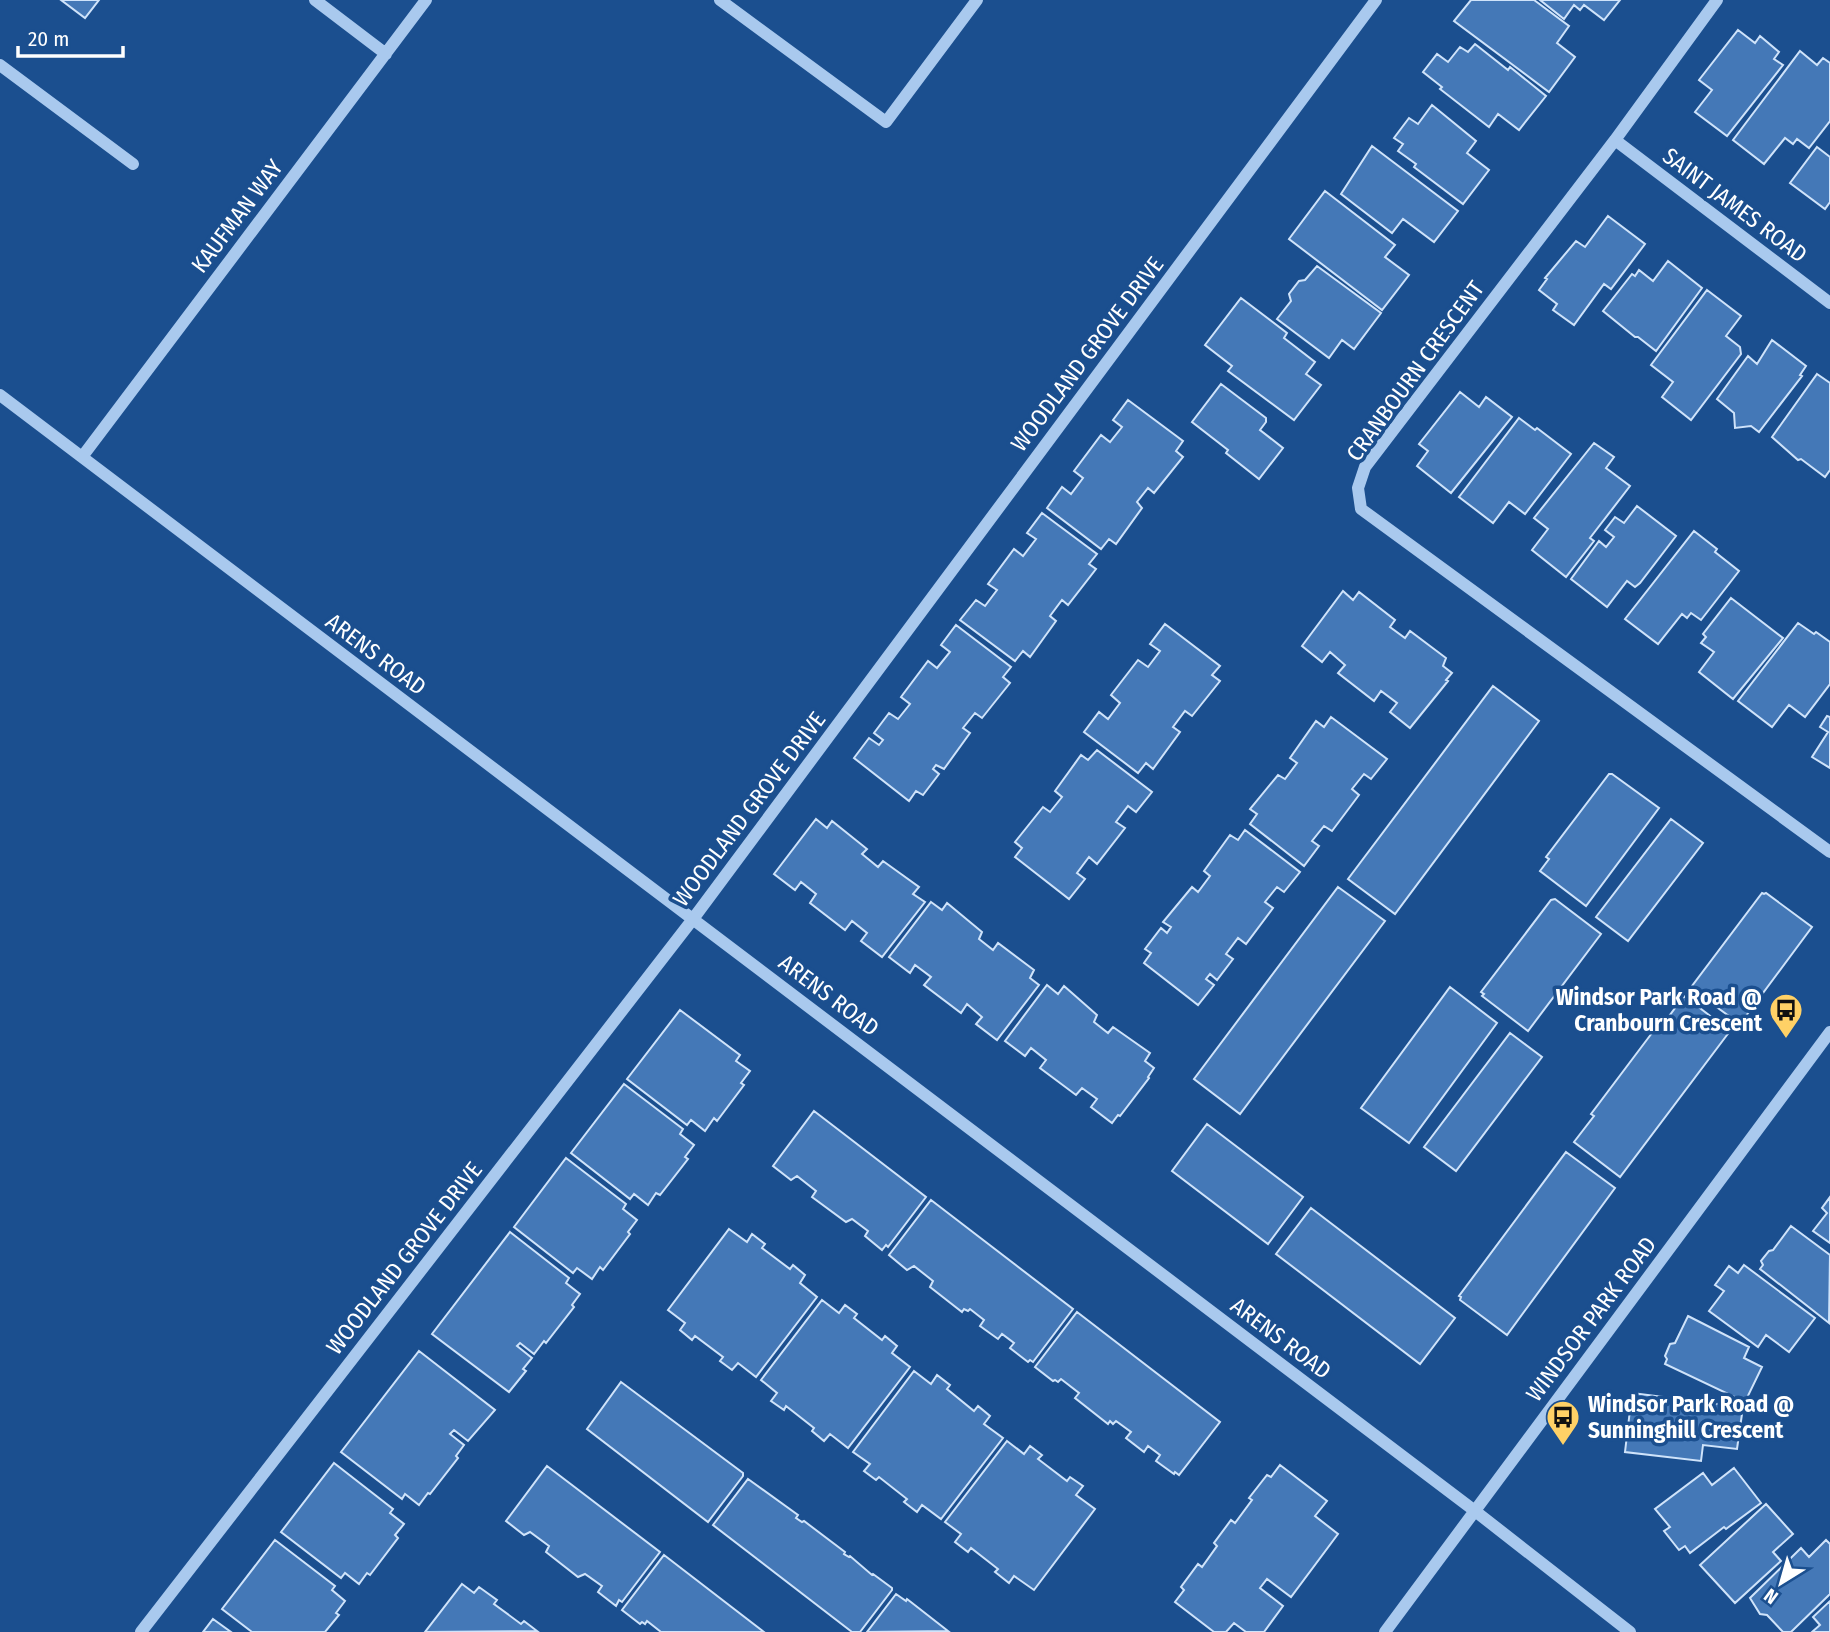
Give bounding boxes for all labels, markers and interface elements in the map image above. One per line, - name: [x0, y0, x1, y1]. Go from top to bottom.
- scale bar: [18, 14, 122, 58]
- text: 20 m: [28, 26, 69, 52]
- street label: SAINT JAMES ROAD: [1657, 142, 1813, 268]
- street label: KAUFMAN WAY: [185, 153, 289, 278]
- street label: WOODLAND GROVE DRIVE: [1005, 251, 1169, 457]
- street label: CRANBOURN CRESCENT: [1340, 275, 1490, 467]
- street label: ARENS ROAD: [320, 607, 432, 701]
- street label: WOODLAND GROVE DRIVE: [667, 706, 831, 912]
- street label: ARENS ROAD: [773, 948, 885, 1042]
- place label: Windsor Park Road @ Cranbourn Crescent: [1556, 983, 1763, 1037]
- bus stop icon: Windsor Park Road @ Cranbourn Crescent: [1767, 991, 1805, 1040]
- street label: WOODLAND GROVE DRIVE: [320, 1156, 488, 1360]
- street label: WINDSOR PARK ROAD: [1520, 1231, 1662, 1407]
- street label: ARENS ROAD: [1225, 1291, 1337, 1385]
- place label: Windsor Park Road @ Sunninghill Crescent: [1588, 1390, 1794, 1444]
- bus stop icon: Windsor Park Road @ Sunninghill Crescent: [1544, 1398, 1582, 1447]
- north arrow: [1746, 1548, 1816, 1618]
- text: N: [1760, 1584, 1783, 1609]

